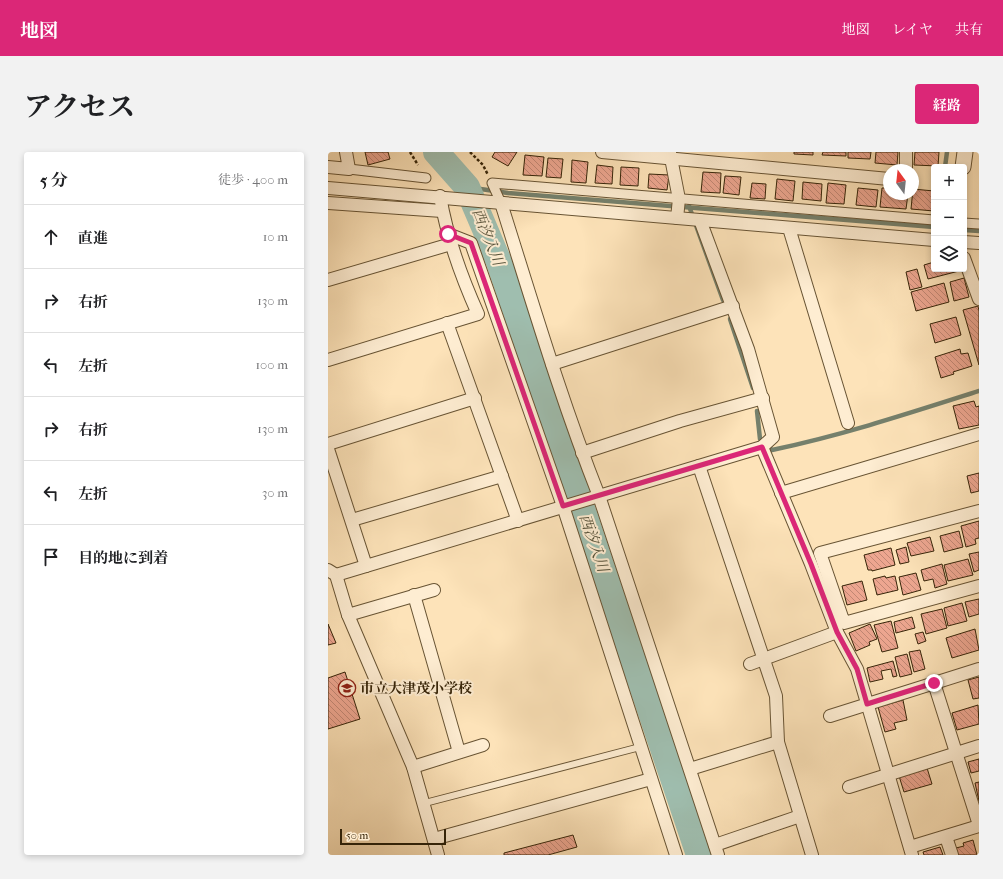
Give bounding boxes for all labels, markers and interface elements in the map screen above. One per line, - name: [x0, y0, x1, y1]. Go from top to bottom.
- text: 地図: [20, 20, 58, 42]
- text: 地図: [842, 21, 870, 38]
- text: レイヤ: [892, 21, 933, 38]
- text: 共有: [955, 21, 983, 38]
- button: 経路: [915, 84, 979, 124]
- text: アクセス: [24, 90, 135, 123]
- north arrow: [883, 164, 919, 200]
- map controls: [931, 164, 967, 272]
- button: +: [931, 164, 967, 200]
- text: 5 分: [40, 170, 68, 190]
- text: 徒歩 · 400 m: [218, 172, 288, 187]
- button: −: [931, 200, 967, 236]
- water label: 西汐入川: [468, 206, 508, 270]
- route start: [439, 225, 457, 243]
- icon: ahead: [40, 226, 62, 248]
- text: 直進: [78, 229, 108, 247]
- text: 10 m: [263, 229, 288, 244]
- button: layers: [931, 236, 967, 272]
- icon: right: [40, 290, 62, 312]
- text: 右折: [78, 293, 108, 311]
- text: 130 m: [257, 293, 288, 308]
- icon: left: [40, 354, 62, 376]
- text: 左折: [78, 357, 108, 375]
- text: 100 m: [255, 357, 288, 372]
- icon: right: [40, 418, 62, 440]
- text: 右折: [78, 421, 108, 439]
- text: 130 m: [257, 421, 288, 436]
- icon: left: [40, 482, 62, 504]
- text: 左折: [78, 485, 108, 503]
- text: 30 m: [262, 485, 288, 500]
- water label: 西汐入川: [576, 512, 613, 576]
- icon: arrive: [40, 546, 62, 568]
- text: 目的地に到着: [78, 549, 168, 567]
- route end: [925, 674, 943, 692]
- school or university icon: 市立大津茂小学校: [337, 678, 357, 698]
- place label: 市立大津茂小学校: [360, 680, 472, 697]
- scale bar: [340, 827, 446, 846]
- text: 50 m: [346, 829, 368, 842]

